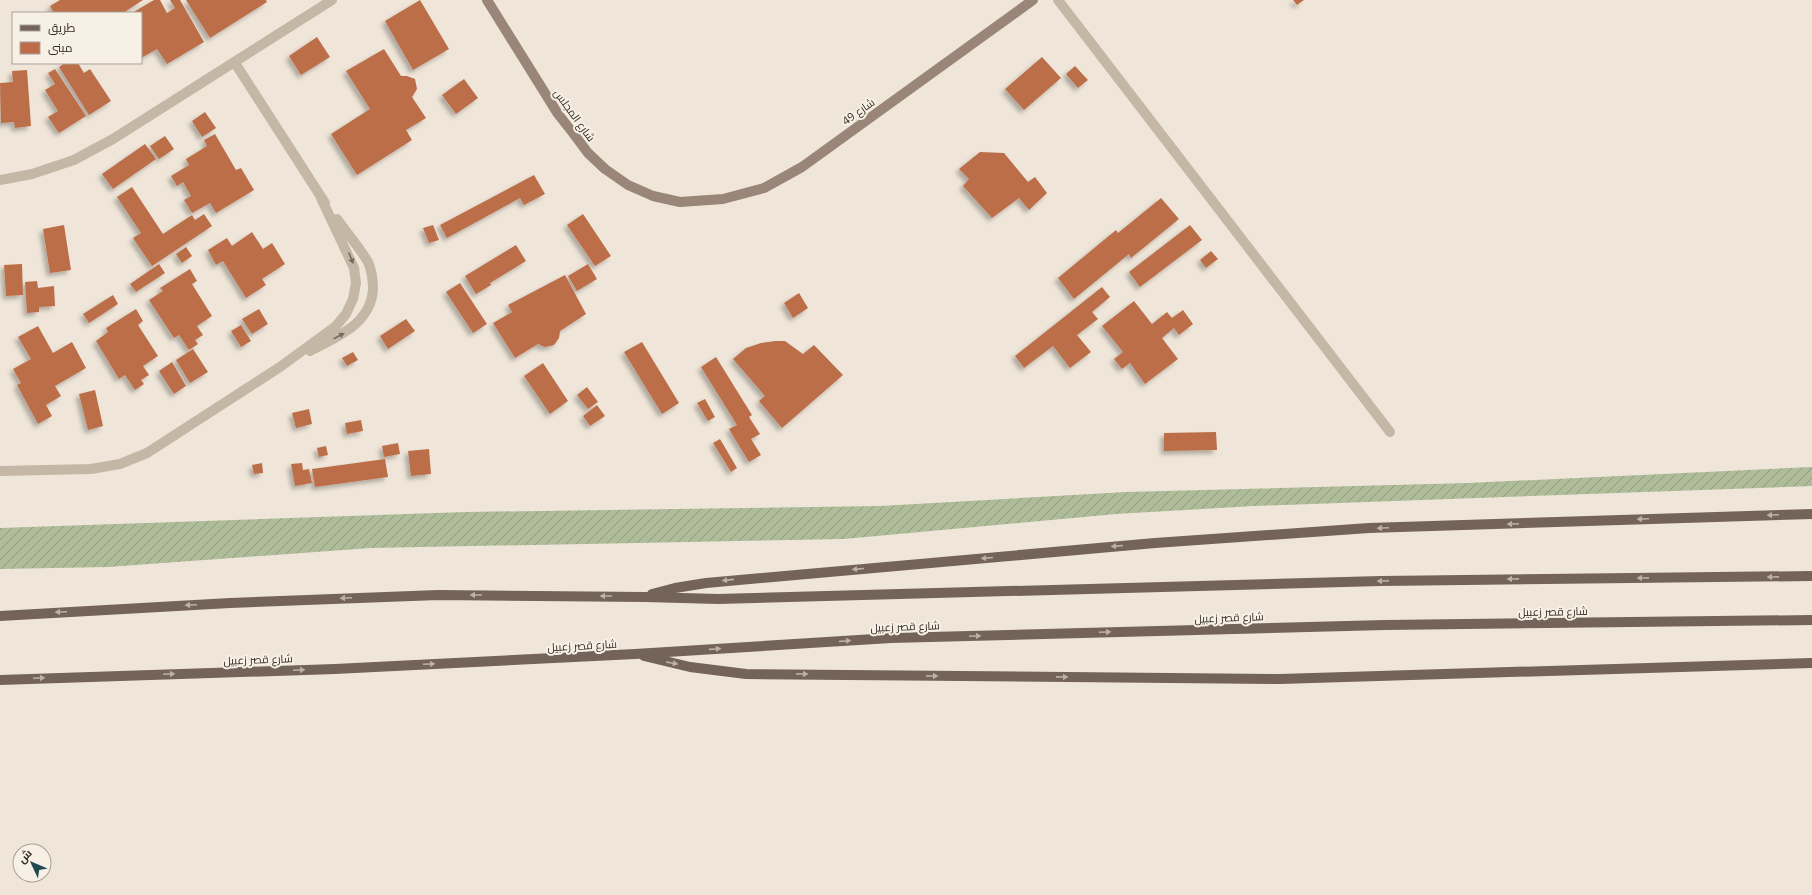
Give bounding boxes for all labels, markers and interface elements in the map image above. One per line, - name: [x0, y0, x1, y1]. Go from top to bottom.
- legend: [12, 12, 142, 64]
- text: طريق: [48, 19, 76, 36]
- text: مبنى: [48, 39, 73, 56]
- street label: شارع المجلس: [550, 86, 599, 145]
- street label: شارع 49: [839, 94, 878, 129]
- one-way arrow: [348, 252, 354, 264]
- one-way arrow: [334, 333, 345, 339]
- one-way arrow: [1766, 512, 1779, 518]
- one-way arrow: [1637, 516, 1649, 523]
- one-way arrow: [1507, 520, 1519, 527]
- one-way arrow: [1376, 525, 1389, 531]
- one-way arrow: [1111, 543, 1123, 550]
- one-way arrow: [981, 554, 993, 561]
- one-way arrow: [852, 565, 864, 572]
- one-way arrow: [1766, 574, 1779, 580]
- one-way arrow: [1636, 575, 1649, 581]
- one-way arrow: [1506, 576, 1519, 582]
- one-way arrow: [722, 577, 734, 584]
- one-way arrow: [1377, 577, 1389, 584]
- one-way arrow: [469, 592, 482, 598]
- one-way arrow: [600, 593, 612, 600]
- one-way arrow: [340, 595, 352, 602]
- one-way arrow: [185, 601, 197, 608]
- street label: شارع قصر زعبيل: [1518, 603, 1588, 620]
- street label: شارع قصر زعبيل: [1194, 608, 1264, 627]
- one-way arrow: [55, 609, 67, 616]
- street label: شارع قصر زعبيل: [870, 617, 940, 636]
- one-way arrow: [1099, 629, 1112, 635]
- one-way arrow: [969, 633, 982, 639]
- street label: شارع قصر زعبيل: [547, 636, 617, 655]
- one-way arrow: [839, 637, 851, 644]
- one-way arrow: [709, 646, 722, 652]
- street label: شارع قصر زعبيل: [223, 650, 293, 669]
- one-way arrow: [423, 661, 435, 668]
- one-way arrow: [666, 661, 679, 667]
- one-way arrow: [293, 667, 306, 673]
- one-way arrow: [163, 671, 176, 677]
- one-way arrow: [796, 671, 809, 677]
- one-way arrow: [926, 673, 939, 679]
- one-way arrow: [1056, 674, 1069, 680]
- one-way arrow: [33, 675, 45, 682]
- north arrow: [12, 843, 52, 883]
- text: ش: [14, 845, 35, 866]

